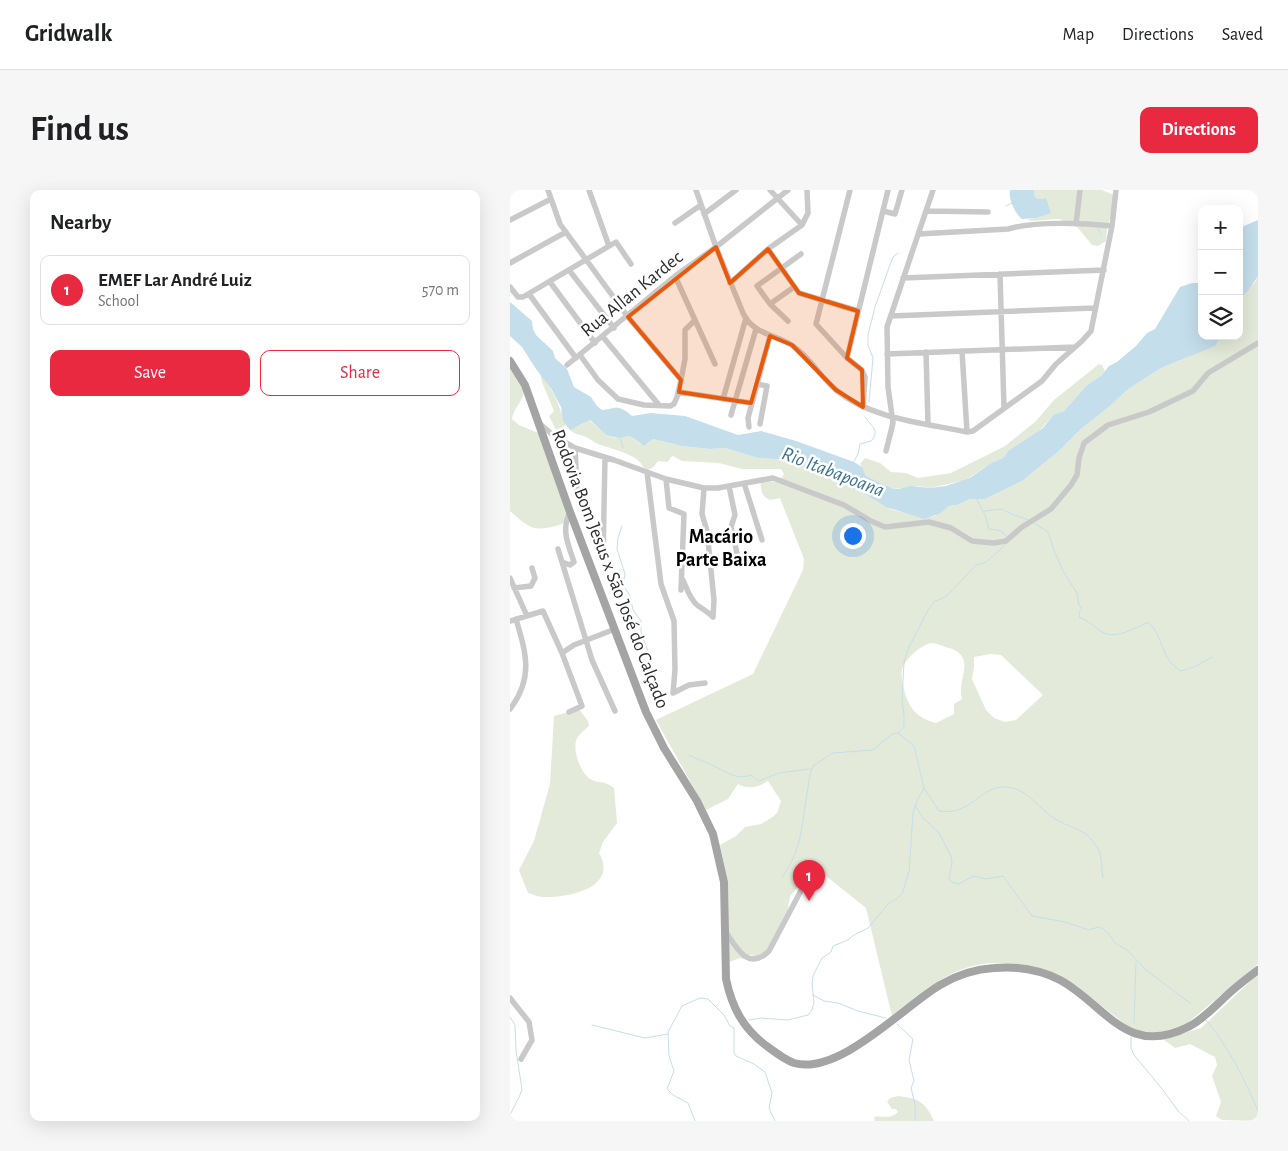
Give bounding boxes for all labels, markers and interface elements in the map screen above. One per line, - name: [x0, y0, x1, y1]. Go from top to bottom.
- text: Gridwalk: [25, 22, 112, 46]
- text: Map: [1063, 26, 1094, 44]
- text: Directions: [1122, 26, 1194, 44]
- text: Saved: [1222, 26, 1263, 44]
- button: Directions: [1140, 107, 1258, 153]
- text: Find us: [30, 112, 129, 147]
- map controls: [1198, 205, 1243, 340]
- button: +: [1198, 205, 1243, 250]
- text: Nearby: [50, 212, 111, 233]
- street label: Rua Allan Kardec: [578, 247, 686, 341]
- button: −: [1198, 250, 1243, 295]
- text: EMEF Lar André Luiz: [98, 271, 252, 290]
- text: 1: [64, 282, 70, 298]
- text: 570 m: [422, 282, 459, 298]
- text: School: [98, 293, 139, 309]
- button: layers: [1198, 295, 1243, 340]
- button: Save: [50, 350, 250, 396]
- button: Share: [260, 350, 460, 396]
- street label: Rodovia Bom Jesus x São José do Calçado: [548, 427, 672, 711]
- water label: Rio Itabapoana: [779, 443, 887, 501]
- your location: [840, 523, 866, 549]
- district label: Macário Parte Baixa: [675, 527, 767, 570]
- pin: 1: [793, 860, 825, 901]

